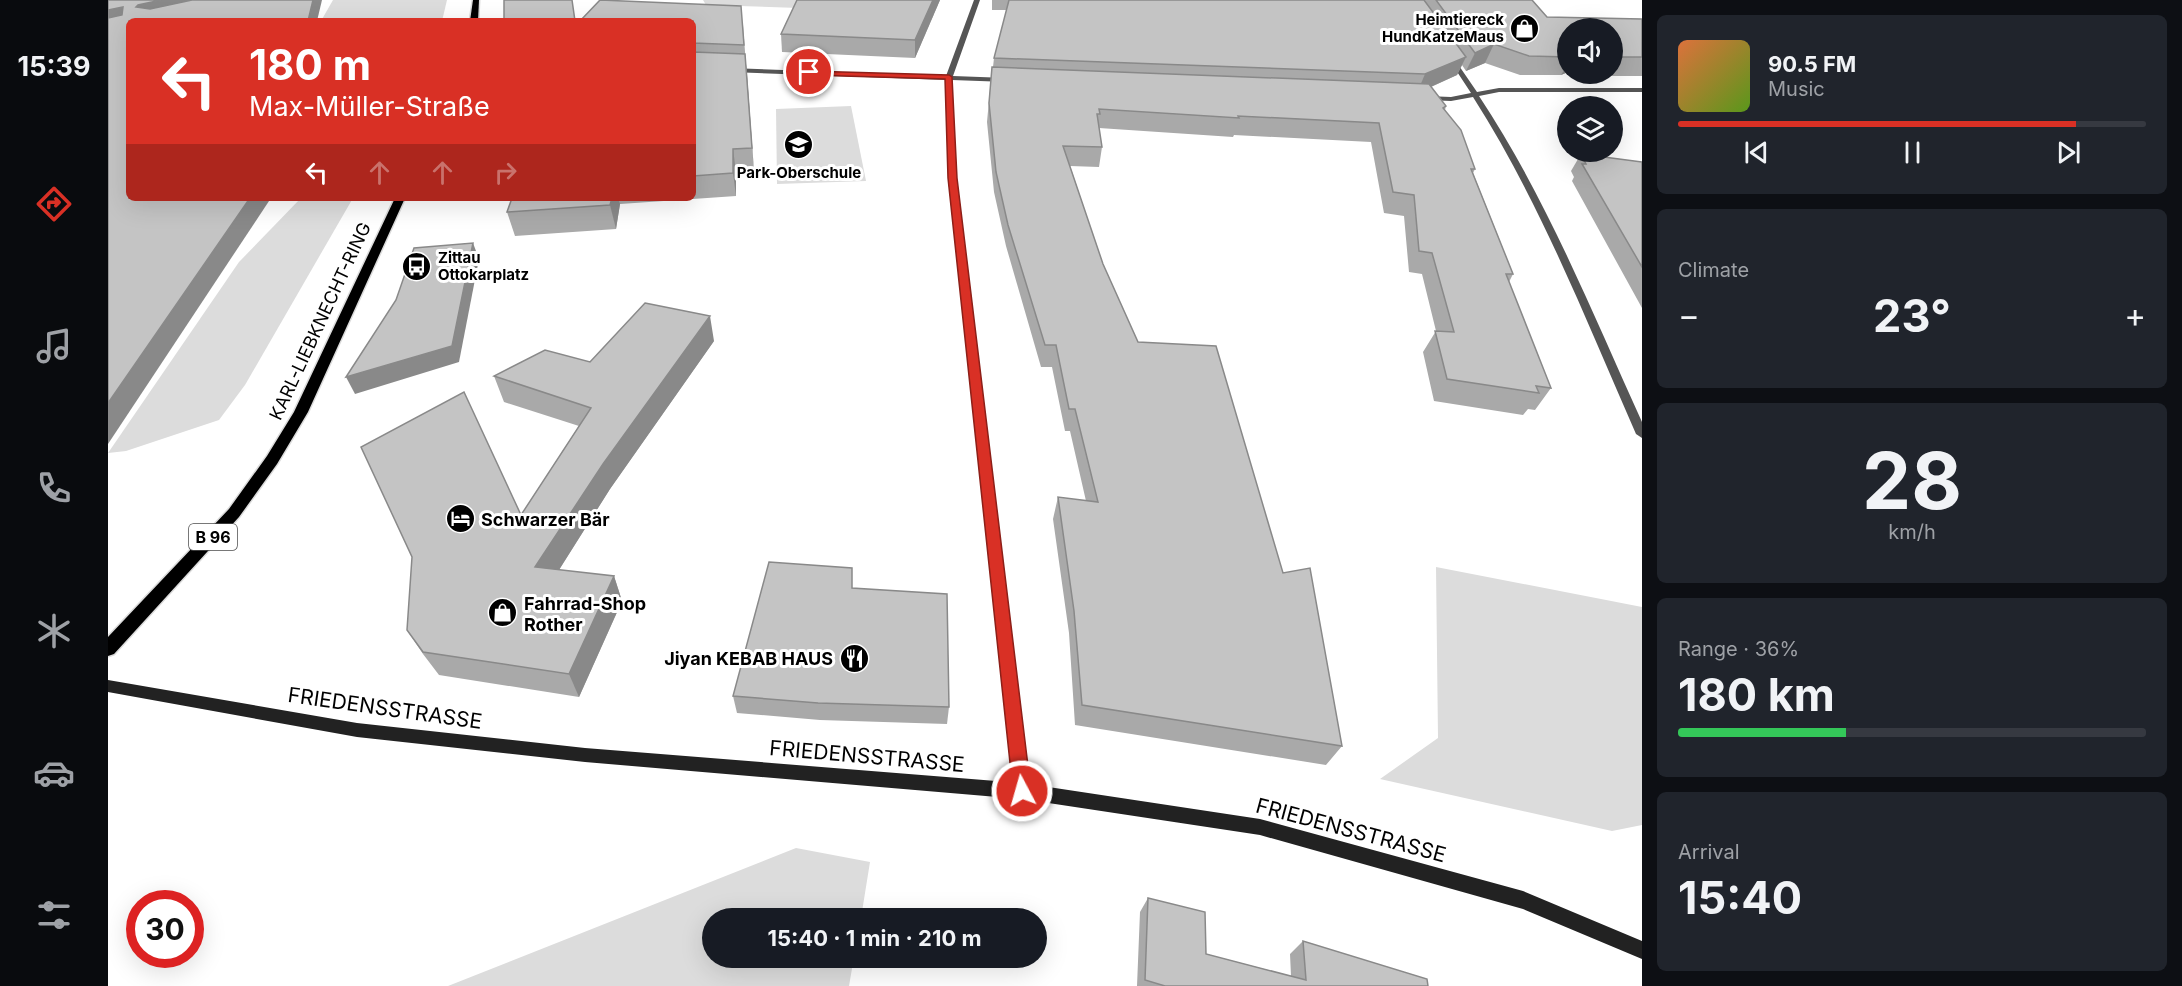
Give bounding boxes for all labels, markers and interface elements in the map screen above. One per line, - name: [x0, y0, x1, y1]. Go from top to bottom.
- place label: Heimtiereck HundKatzeMaus: [1382, 10, 1504, 46]
- shop icon: Heimtiereck HundKatzeMaus: [1509, 12, 1541, 44]
- map controls: [1557, 18, 1623, 162]
- button: sound: [1557, 18, 1623, 84]
- text: 180 m: [249, 39, 371, 90]
- icon: left: [150, 42, 228, 120]
- pin: [783, 46, 834, 97]
- text: 15:39: [18, 50, 90, 83]
- text: 90.5 FM: [1768, 51, 1856, 77]
- icon: arrive: [792, 55, 825, 88]
- text: Music: [1768, 77, 1825, 101]
- text: Max-Müller-Straße: [249, 90, 490, 123]
- button: layers: [1557, 96, 1623, 162]
- school or university icon: Park-Oberschule: [783, 129, 815, 161]
- icon: previous: [1740, 136, 1773, 169]
- icon: pause: [1896, 136, 1929, 169]
- icon: next: [2052, 136, 2085, 169]
- icon: left: [300, 156, 333, 189]
- icon: ahead: [363, 156, 396, 189]
- icon: ahead: [426, 156, 459, 189]
- icon: right: [489, 156, 522, 189]
- place label: Park-Oberschule: [737, 163, 861, 182]
- icon: directions: [33, 183, 75, 225]
- street label: KARL-LIEBKNECHT-RING: [265, 219, 375, 423]
- place label: Zittau Ottokarplatz: [438, 248, 529, 284]
- bus stop icon: Zittau Ottokarplatz: [401, 250, 433, 282]
- text: Climate: [1678, 258, 1749, 282]
- text: 23°: [1873, 288, 1951, 343]
- text: −: [1678, 295, 1700, 335]
- text: +: [2124, 295, 2146, 335]
- icon: music: [33, 325, 75, 367]
- text: 28: [1862, 433, 1962, 528]
- icon: phone: [33, 467, 75, 509]
- hotel icon: Schwarzer Bär: [444, 503, 476, 535]
- place label: Schwarzer Bär: [481, 509, 610, 530]
- text: km/h: [1888, 520, 1936, 544]
- road number: B 96: [189, 524, 237, 550]
- place label: Fahrrad-Shop Rother: [524, 593, 646, 635]
- shop icon: Fahrrad-Shop Rother: [487, 597, 519, 629]
- icon: climate: [33, 610, 75, 652]
- text: Range · 36%: [1678, 637, 1799, 661]
- restaurant icon: Jiyan KEBAB HAUS: [838, 642, 870, 674]
- place label: Jiyan KEBAB HAUS: [664, 648, 833, 669]
- text: 180 km: [1678, 667, 1835, 722]
- street label: FRIEDENSSTRASSE: [286, 682, 484, 734]
- street label: FRIEDENSSTRASSE: [768, 735, 966, 777]
- icon: car: [33, 752, 75, 794]
- position arrow: [990, 759, 1054, 823]
- street label: FRIEDENSSTRASSE: [1253, 793, 1449, 867]
- text: Arrival: [1678, 840, 1740, 864]
- text: 15:40: [1678, 870, 1802, 925]
- speed limit sign: 30: [126, 890, 204, 968]
- icon: filters: [33, 894, 75, 936]
- text: 15:40 · 1 min · 210 m: [767, 925, 982, 951]

